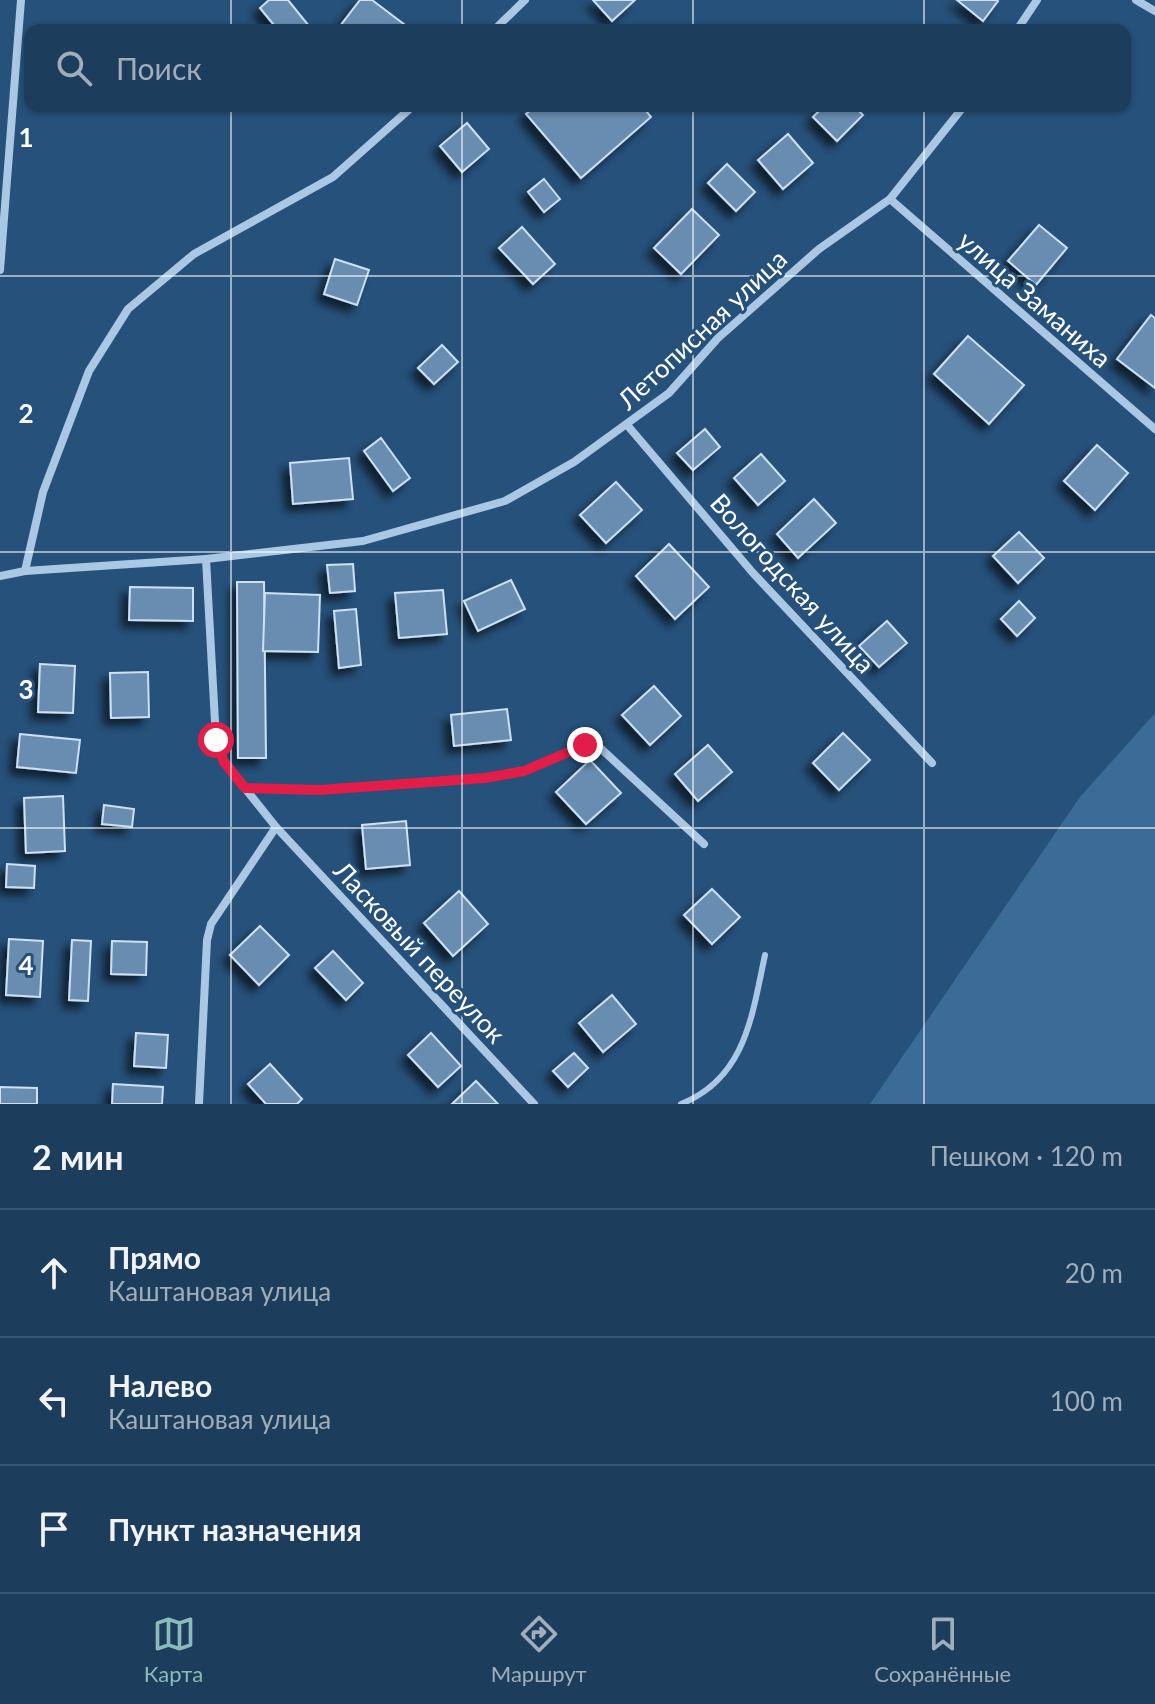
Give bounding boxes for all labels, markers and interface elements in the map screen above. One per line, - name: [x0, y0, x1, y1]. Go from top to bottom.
- search box: [24, 24, 1131, 112]
- icon: search: [52, 46, 96, 90]
- text: Поиск: [116, 50, 202, 86]
- text: 1: [18, 121, 34, 153]
- street label: улица Заманиха: [952, 224, 1118, 374]
- street label: Летописная улица: [610, 242, 793, 416]
- text: 2: [18, 397, 34, 429]
- street label: Вологодская улица: [704, 487, 882, 679]
- text: 3: [18, 673, 34, 705]
- route start: [198, 722, 234, 758]
- route end: [567, 727, 603, 763]
- street label: Ласковый переулок: [327, 854, 513, 1050]
- text: 4: [18, 949, 34, 981]
- text: 2 мин: [32, 1136, 124, 1177]
- text: Пешком · 120 m: [930, 1140, 1123, 1172]
- text: Прямо: [108, 1239, 201, 1275]
- icon: ahead: [32, 1251, 76, 1295]
- text: 20 m: [1065, 1257, 1123, 1289]
- text: Каштановая улица: [108, 1275, 331, 1307]
- text: Налево: [108, 1367, 212, 1403]
- icon: left: [32, 1379, 76, 1423]
- text: 100 m: [1050, 1385, 1123, 1417]
- text: Каштановая улица: [108, 1403, 331, 1435]
- icon: arrive: [32, 1507, 76, 1551]
- text: Пункт назначения: [108, 1511, 362, 1547]
- tab: Карта: [144, 1612, 203, 1687]
- tab: Маршрут: [491, 1612, 587, 1687]
- tab: Сохранённые: [874, 1612, 1011, 1687]

